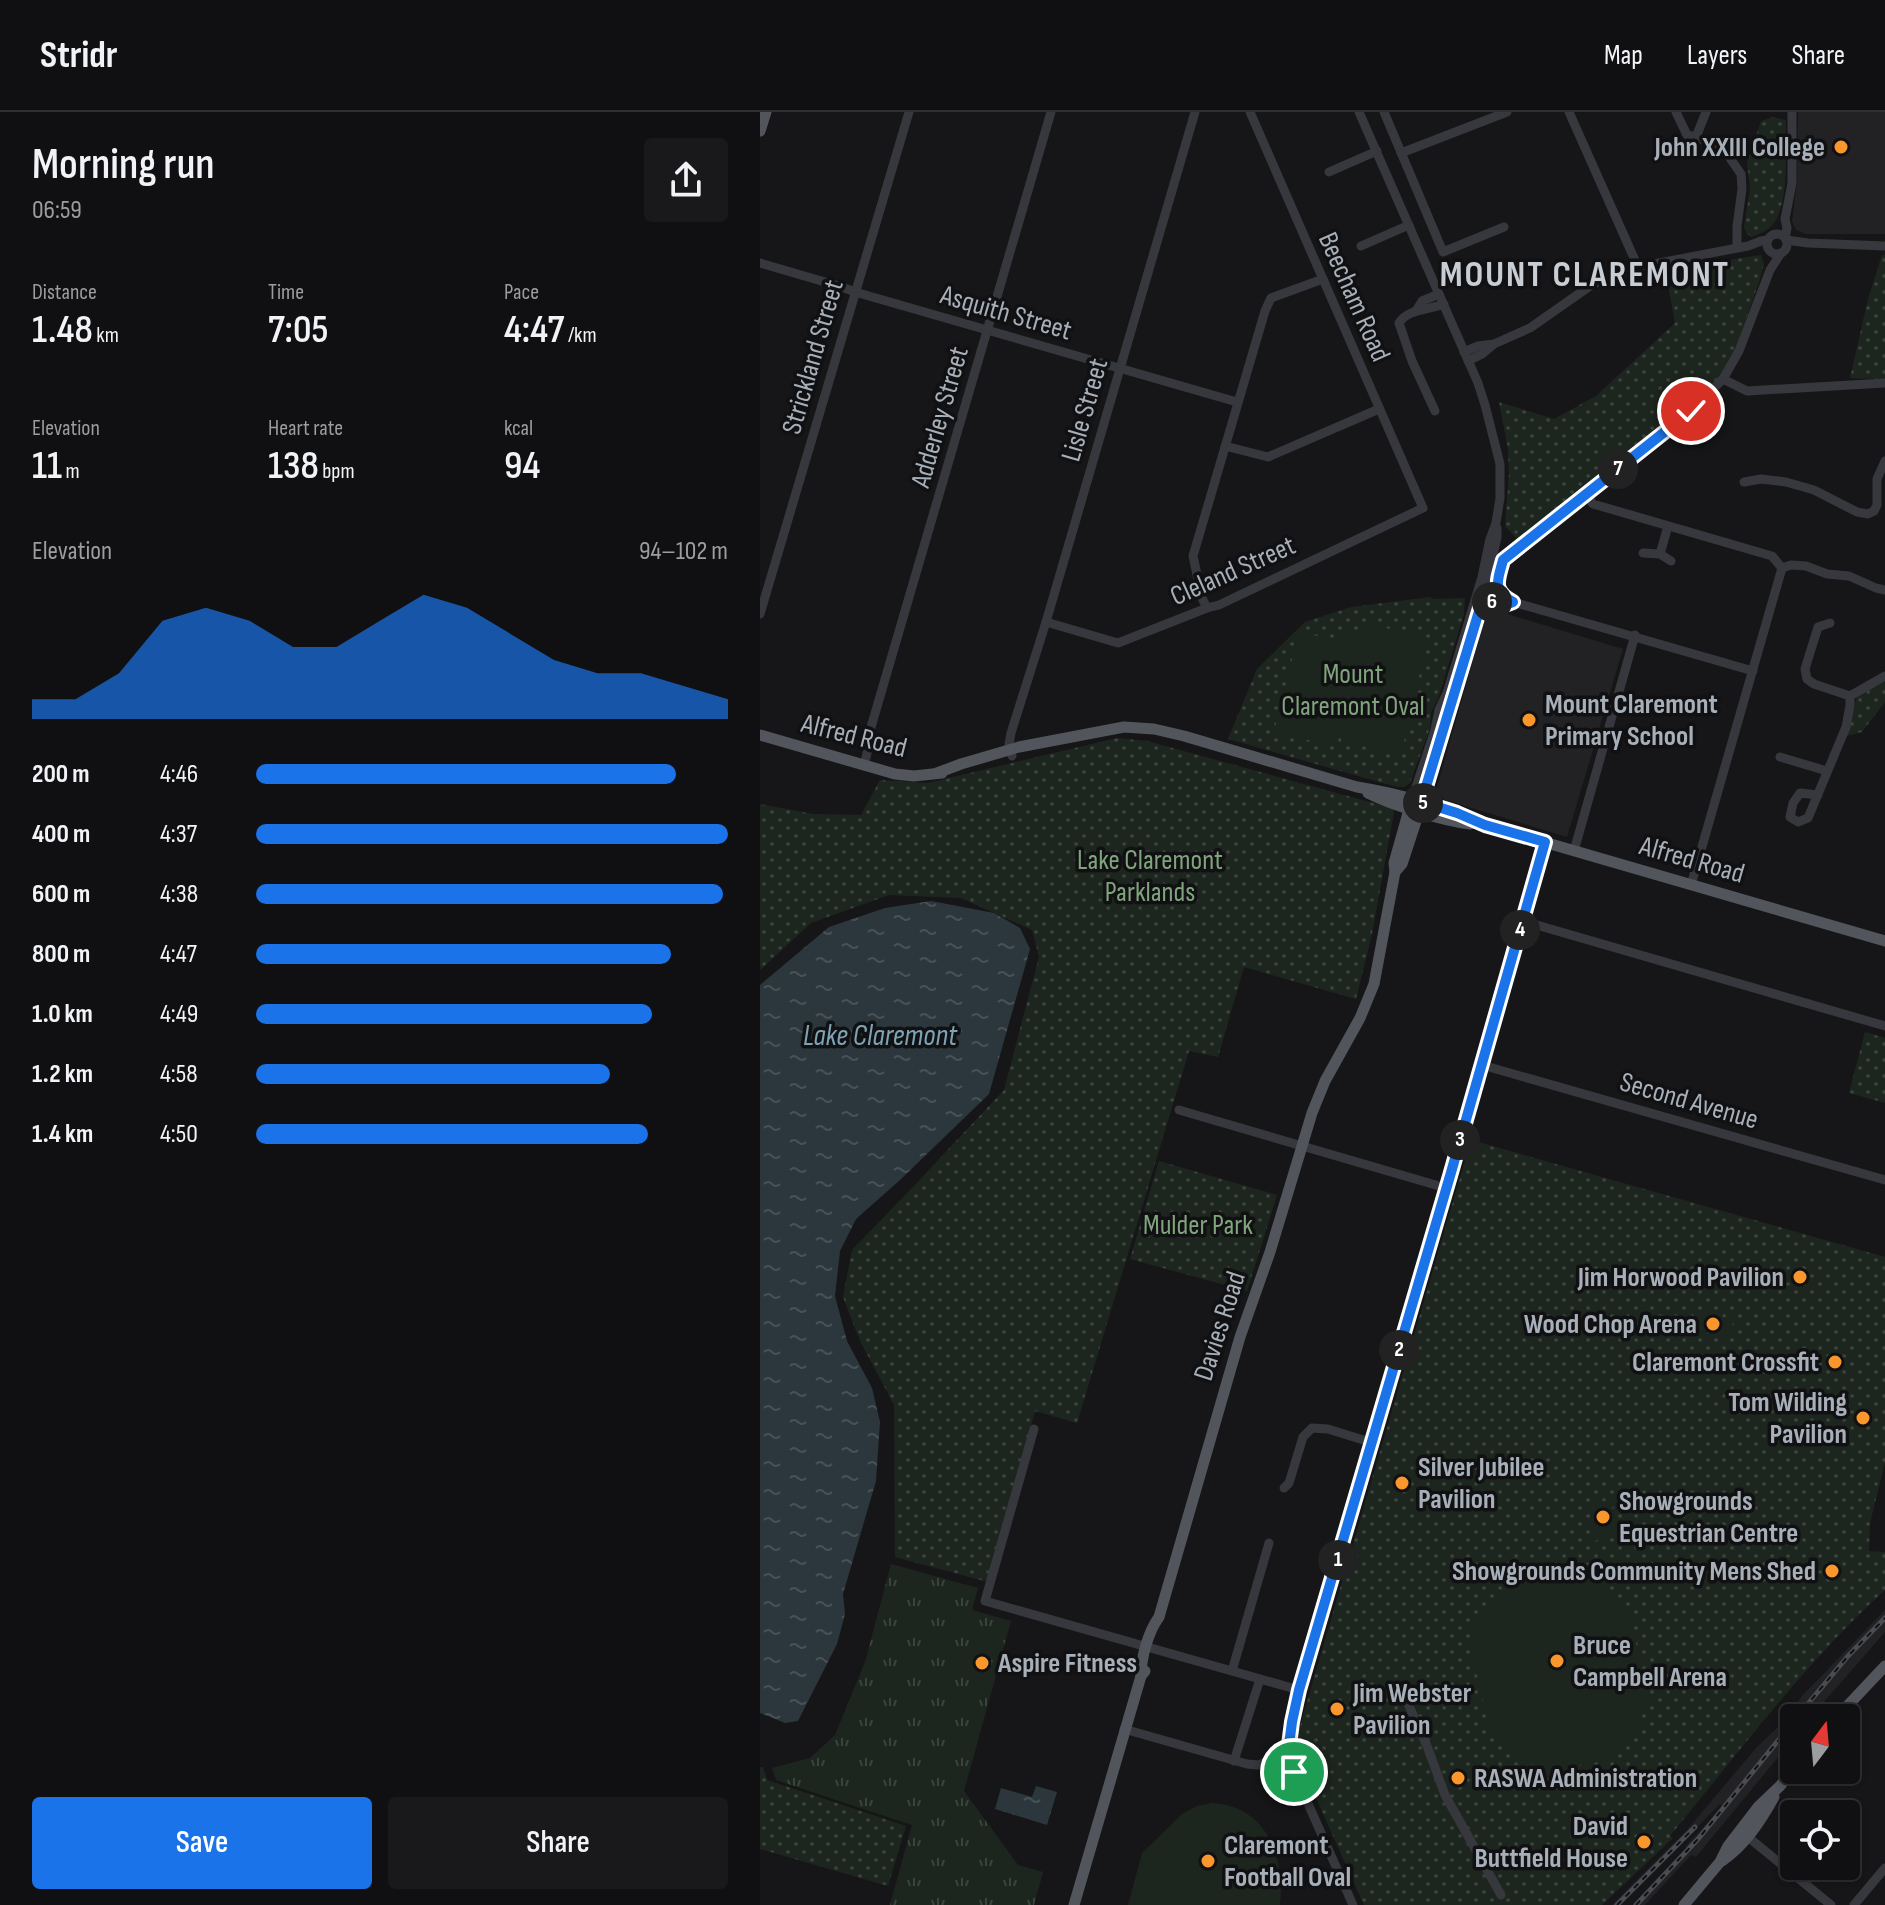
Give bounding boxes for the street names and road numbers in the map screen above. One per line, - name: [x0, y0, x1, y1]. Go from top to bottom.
- street label: Beecham Road: [1311, 227, 1397, 367]
- street label: Strickland Street: [775, 276, 851, 438]
- street label: Asquith Street: [936, 278, 1075, 347]
- street label: Adderley Street: [904, 343, 976, 492]
- street label: Lisle Street: [1055, 355, 1115, 465]
- street label: Cleland Street: [1165, 529, 1301, 613]
- street label: Alfred Road: [797, 707, 910, 765]
- street label: Alfred Road: [1635, 829, 1748, 891]
- street label: Second Avenue: [1616, 1065, 1762, 1137]
- street label: Davies Road: [1187, 1267, 1253, 1385]

